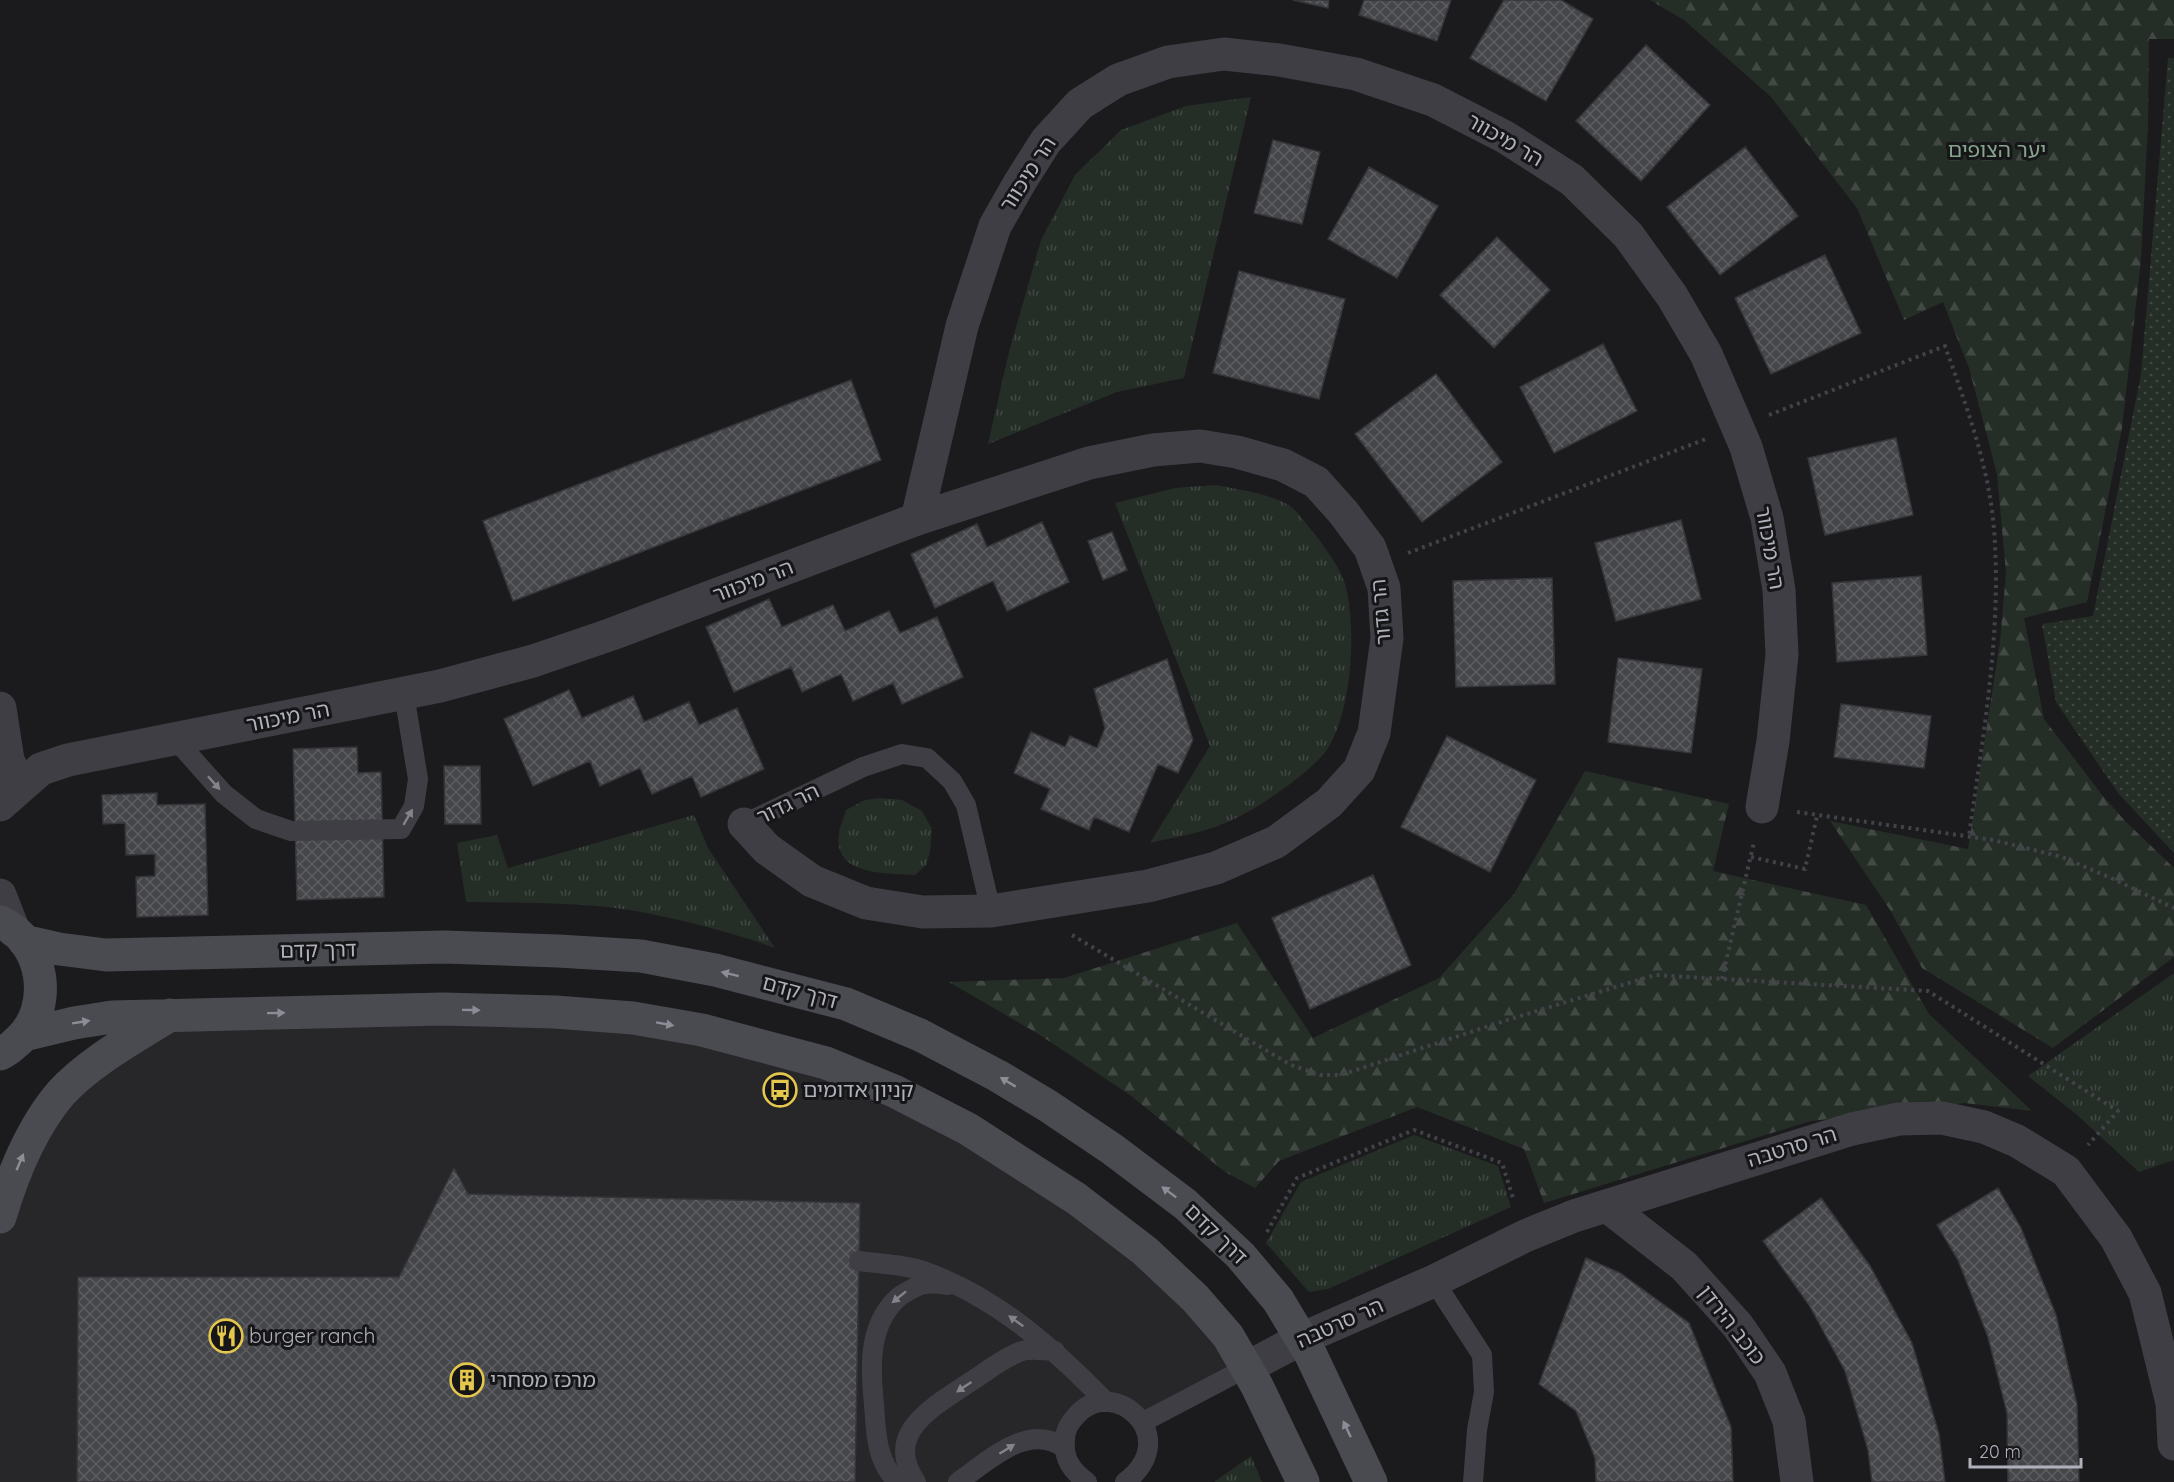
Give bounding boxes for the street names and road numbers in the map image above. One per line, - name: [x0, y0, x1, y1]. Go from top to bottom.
- street label: הר מיכוור: [1463, 107, 1548, 171]
- street label: הר מיכוור: [993, 131, 1061, 216]
- street label: הר מיכוור: [1751, 504, 1791, 591]
- street label: הר מיכוור: [709, 553, 797, 607]
- street label: הר גדור: [1364, 578, 1396, 646]
- street label: הר מיכוור: [244, 695, 332, 737]
- street label: הר גדור: [752, 777, 823, 829]
- street label: דרך קדם: [279, 935, 357, 963]
- street label: דרך קדם: [760, 969, 841, 1014]
- street label: הר סרטבה: [1744, 1120, 1840, 1172]
- street label: דרך קדם: [1180, 1197, 1253, 1269]
- street label: כוכב הירדן: [1694, 1279, 1772, 1369]
- street label: הר סרטבה: [1292, 1291, 1387, 1353]

